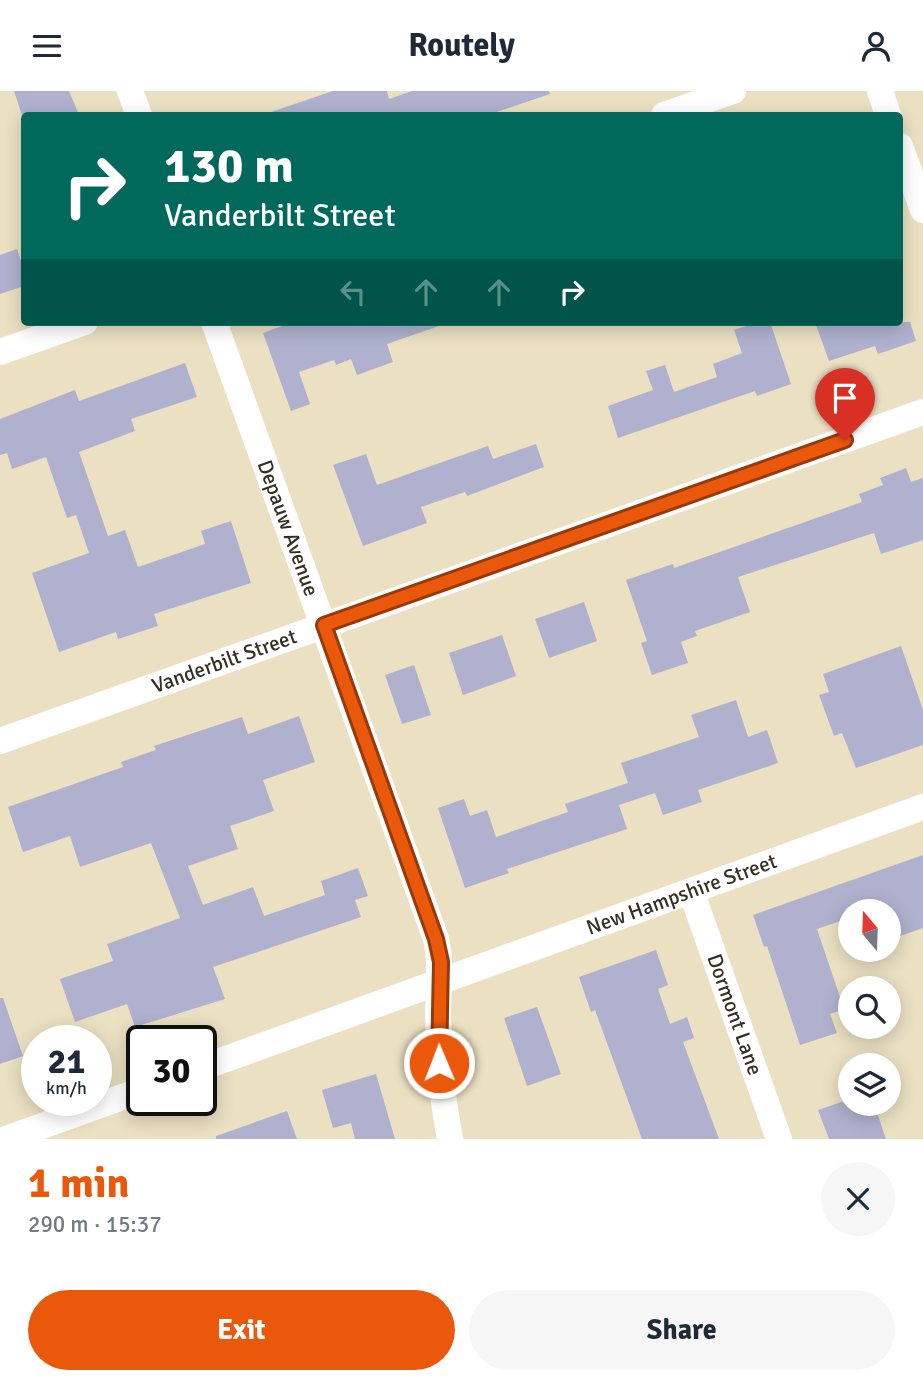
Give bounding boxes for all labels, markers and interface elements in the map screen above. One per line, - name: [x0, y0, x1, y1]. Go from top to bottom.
- text: Routely: [408, 26, 515, 65]
- icon: menu: [28, 27, 66, 65]
- icon: person: [857, 27, 895, 65]
- text: 130 m: [164, 136, 294, 196]
- icon: right: [49, 140, 140, 231]
- text: Vanderbilt Street: [164, 196, 396, 235]
- icon: left: [334, 273, 372, 311]
- icon: ahead: [407, 273, 445, 311]
- icon: ahead: [480, 273, 518, 311]
- icon: right: [553, 273, 591, 311]
- pin: [815, 368, 875, 440]
- icon: arrive: [826, 379, 864, 417]
- street label: Depauw Avenue: [252, 456, 325, 600]
- street label: Vanderbilt Street: [148, 623, 300, 699]
- street label: New Hampshire Street: [583, 848, 780, 941]
- north arrow: [838, 899, 901, 963]
- map controls: [838, 899, 901, 1116]
- street label: Dormont Lane: [701, 950, 768, 1079]
- button: search: [838, 976, 901, 1039]
- speed limit sign: 30: [126, 1025, 217, 1116]
- position arrow: [402, 1026, 476, 1100]
- text: 21: [48, 1040, 85, 1083]
- button: layers: [838, 1053, 901, 1116]
- text: km/h: [46, 1077, 87, 1099]
- text: 1 min: [28, 1158, 129, 1209]
- button: close: [821, 1162, 895, 1236]
- text: 290 m · 15:37: [28, 1210, 162, 1239]
- button: Exit: [28, 1290, 455, 1370]
- button: Share: [469, 1290, 895, 1370]

